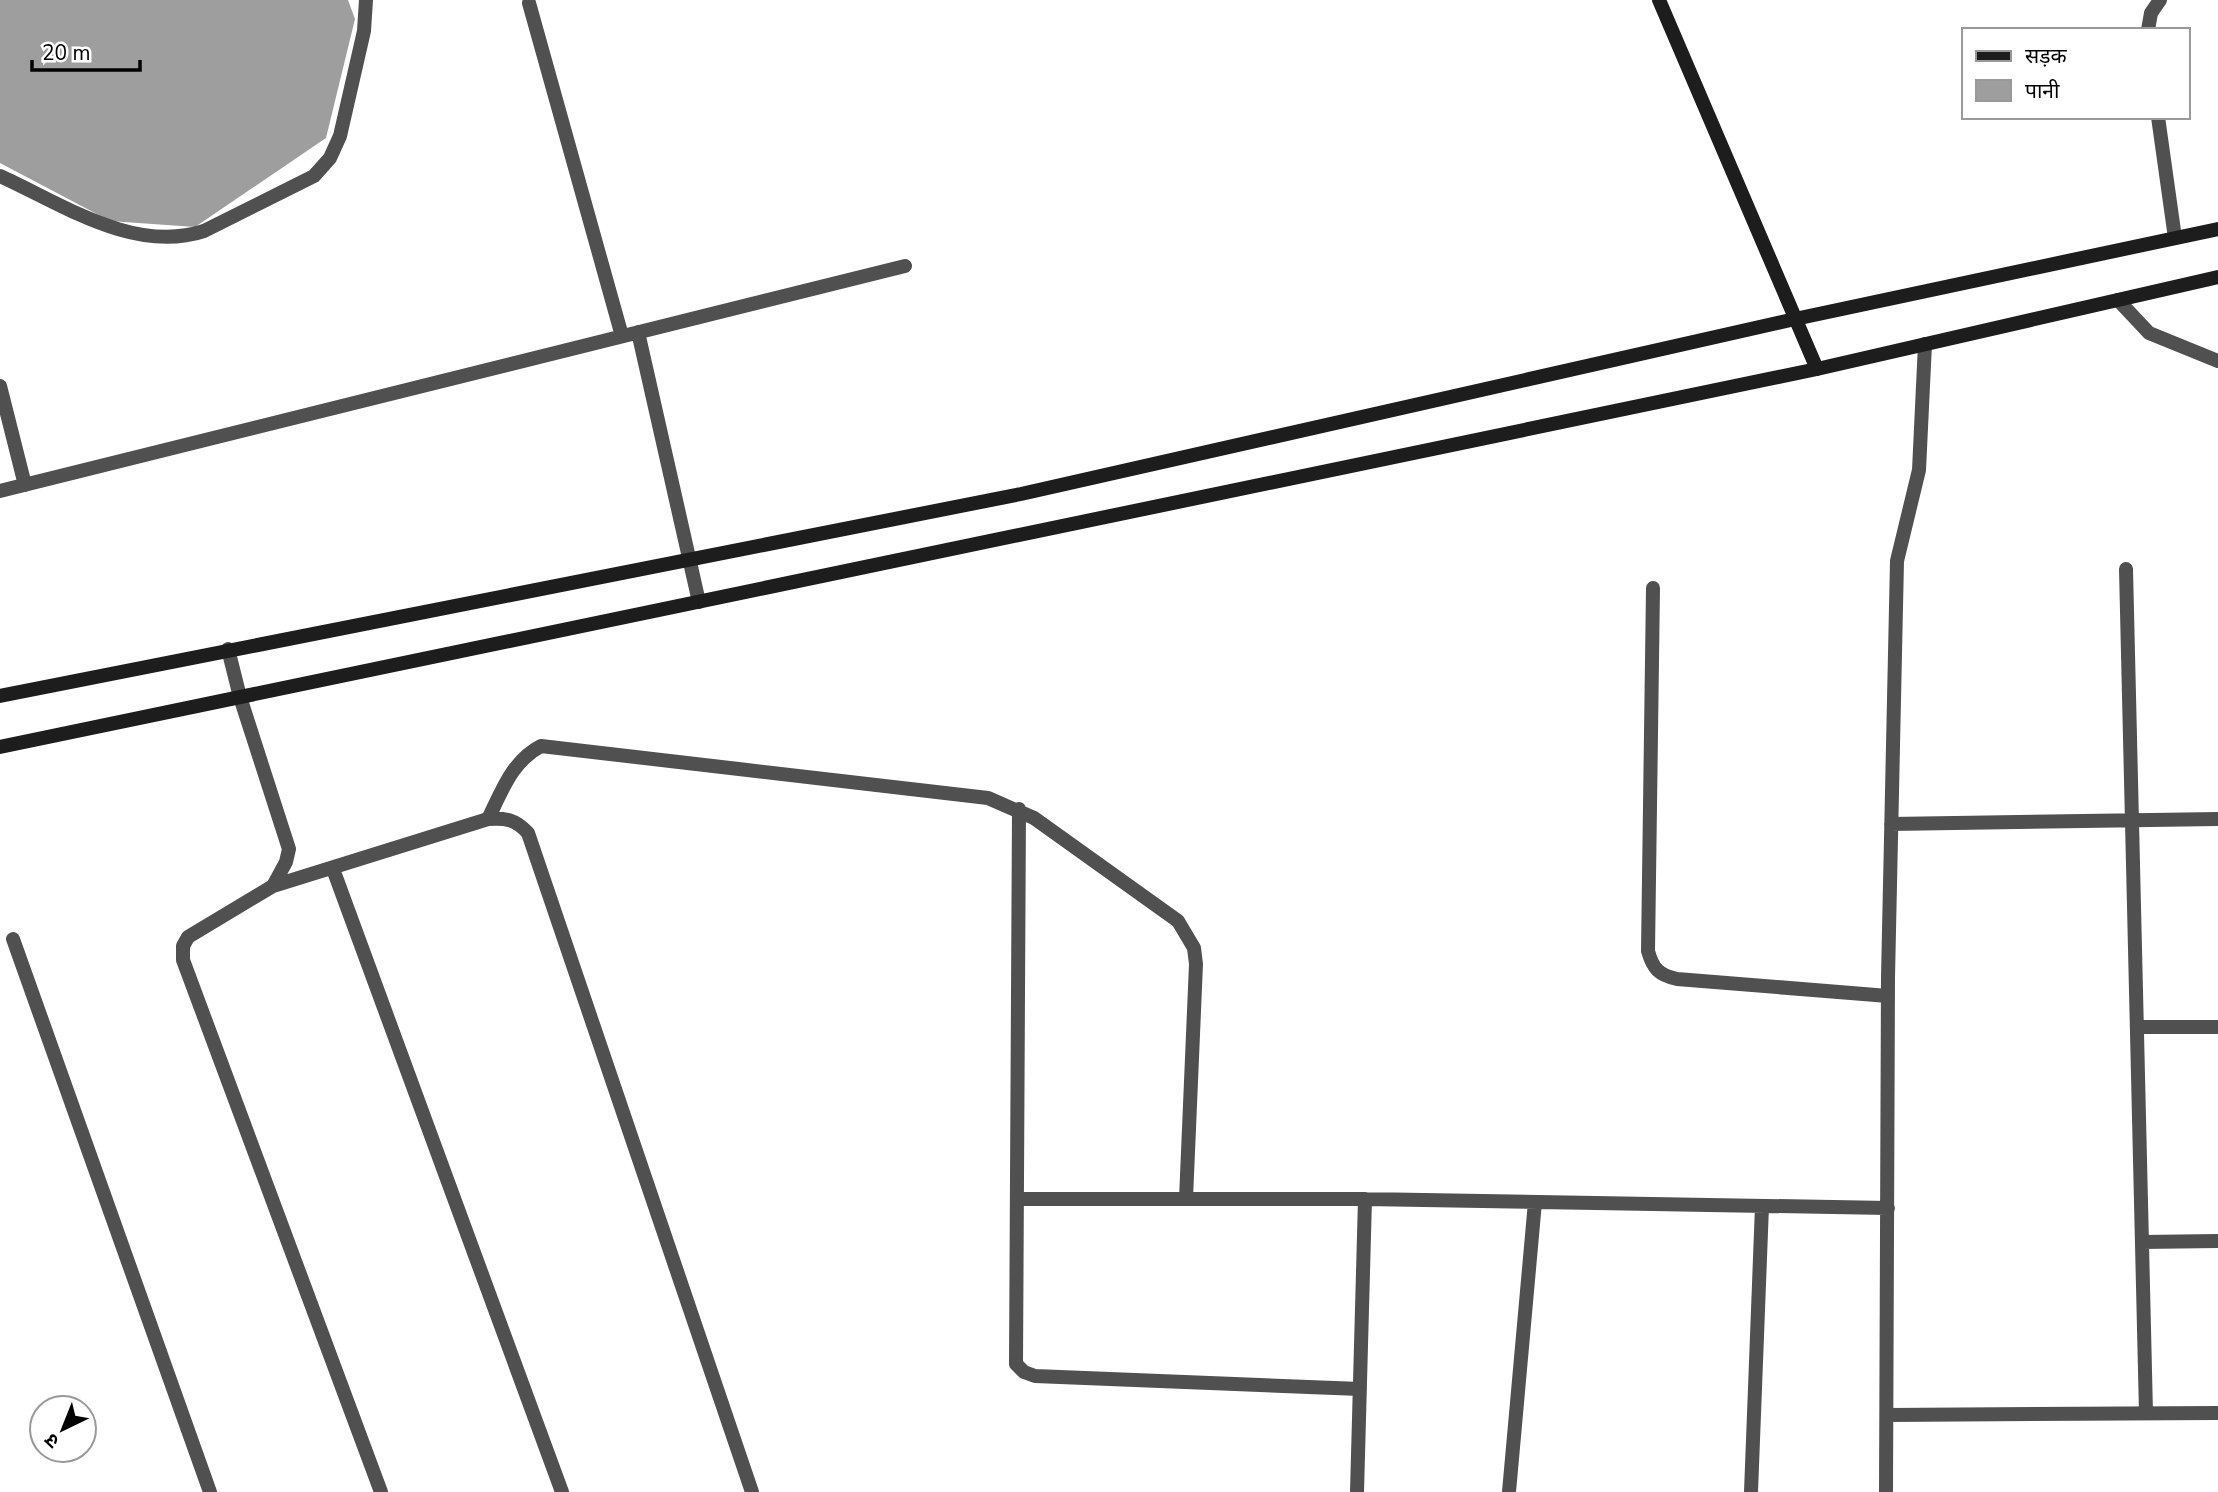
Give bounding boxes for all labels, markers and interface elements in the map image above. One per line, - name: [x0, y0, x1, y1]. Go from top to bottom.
- scale bar: [32, 28, 140, 72]
- legend: [1962, 28, 2190, 119]
- text: 20 m: [42, 39, 91, 67]
- text: सड़क: [2025, 42, 2067, 70]
- text: पानी: [2025, 77, 2060, 105]
- north arrow: [28, 1394, 98, 1464]
- text: उ: [39, 1427, 65, 1454]

